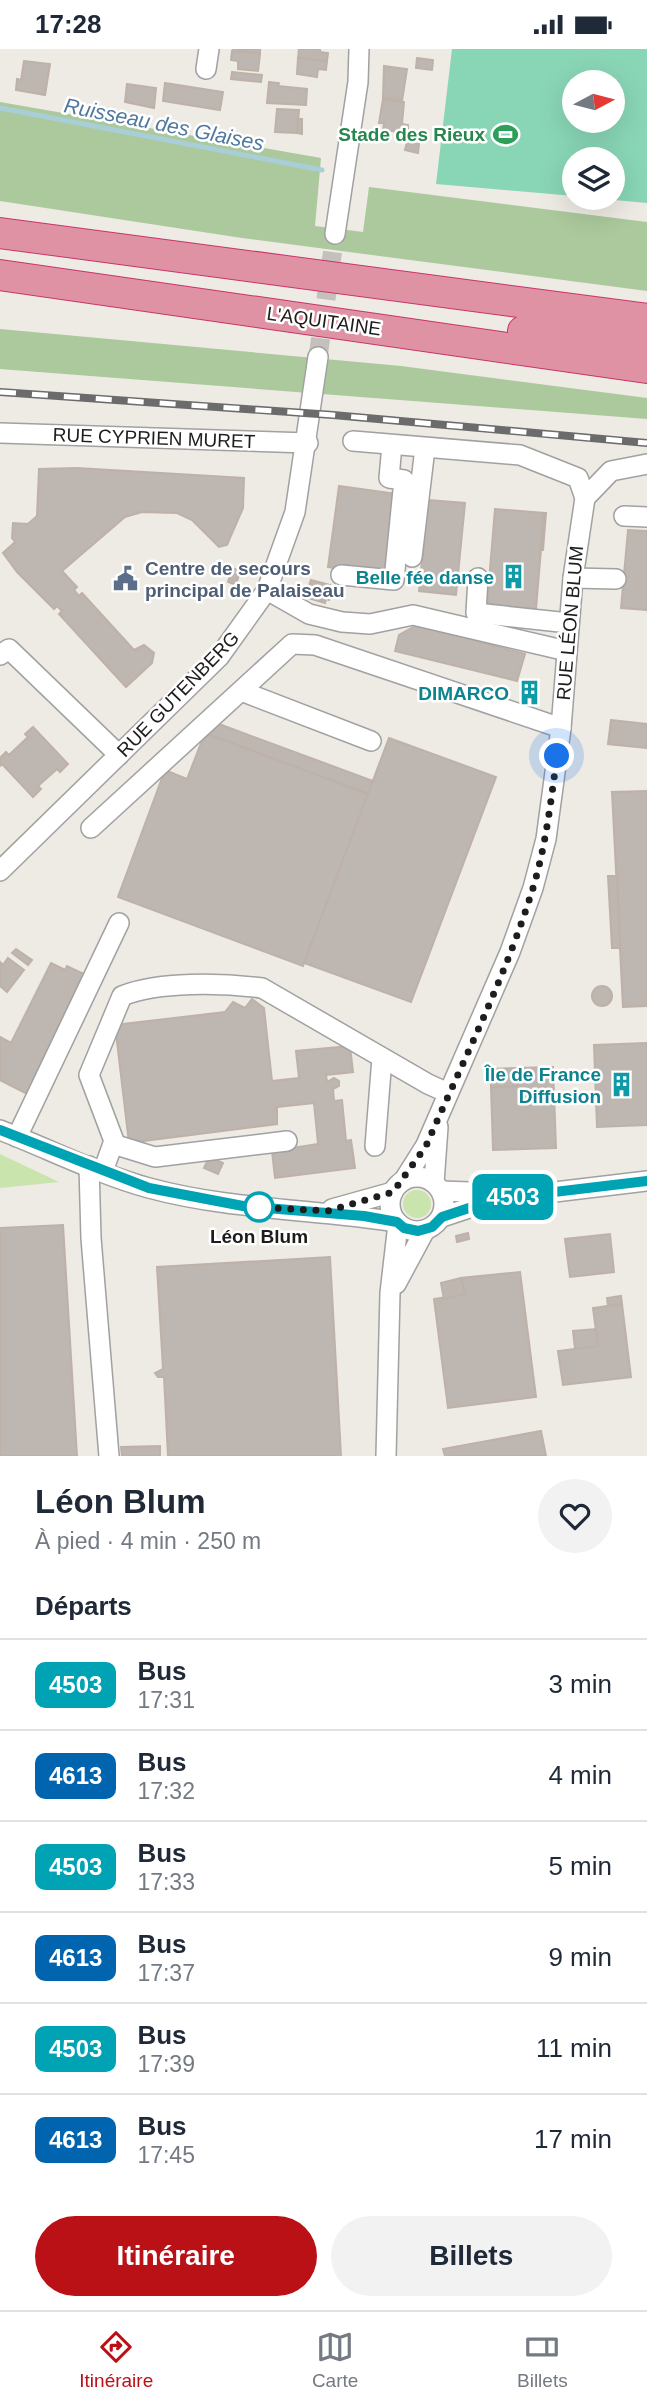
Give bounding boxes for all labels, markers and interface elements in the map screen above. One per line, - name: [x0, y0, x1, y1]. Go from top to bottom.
- text: 17:28: [35, 9, 102, 39]
- north arrow: [562, 70, 625, 133]
- map controls: [562, 70, 625, 210]
- water label: Ruisseau des Glaises: [62, 93, 266, 155]
- sports icon: Stade des Rieux: [491, 120, 519, 148]
- place label: Stade des Rieux: [338, 124, 485, 145]
- button: layers: [562, 147, 625, 210]
- street label: L'AQUITAINE: [266, 303, 382, 339]
- street label: RUE CYPRIEN MURET: [52, 424, 256, 452]
- street label: RUE LÉON BLUM: [553, 545, 587, 701]
- place label: Centre de secours principal de Palaiseau: [145, 558, 345, 601]
- building icon: Belle fée danse: [500, 563, 528, 591]
- public building icon: Centre de secours principal de Palaiseau: [111, 565, 139, 593]
- place label: Belle fée danse: [356, 567, 494, 588]
- street label: RUE GUTENBERG: [113, 627, 243, 761]
- building icon: DIMARCO: [515, 679, 543, 707]
- place label: DIMARCO: [418, 683, 509, 704]
- your location: [539, 738, 574, 773]
- place label: Île de France Diffusion: [484, 1064, 601, 1107]
- building icon: Île de France Diffusion: [607, 1071, 635, 1099]
- line badge: 4503: [464, 1174, 562, 1220]
- text: 4503: [486, 1183, 540, 1210]
- marker: Léon Blum: [244, 1192, 274, 1222]
- place label: Léon Blum: [210, 1226, 308, 1247]
- button: heart: [538, 1479, 612, 1553]
- text: Léon Blum: [35, 1483, 206, 1520]
- text: À pied · 4 min · 250 m: [35, 1528, 261, 1554]
- text: Départs: [35, 1591, 132, 1621]
- text: Bus: [137, 1656, 187, 1686]
- text: 3 min: [548, 1669, 612, 1699]
- text: 4503: [49, 1671, 102, 1698]
- text: 17:31: [137, 1687, 195, 1713]
- text: Bus: [137, 1747, 187, 1777]
- text: 4 min: [548, 1760, 612, 1790]
- text: 4613: [49, 1762, 102, 1789]
- text: 17:32: [137, 1778, 195, 1804]
- text: Bus: [137, 1838, 187, 1868]
- text: 5 min: [548, 1851, 612, 1881]
- text: 4503: [49, 1853, 102, 1880]
- text: 17:33: [137, 1869, 195, 1895]
- text: Bus: [137, 1929, 187, 1959]
- text: 9 min: [548, 1942, 612, 1972]
- text: 4613: [49, 1944, 102, 1971]
- text: 17:37: [137, 1960, 195, 1986]
- text: Bus: [137, 2020, 187, 2050]
- text: 11 min: [536, 2033, 612, 2063]
- text: 4503: [49, 2035, 102, 2062]
- text: 17:39: [137, 2051, 195, 2077]
- text: Bus: [137, 2111, 187, 2141]
- text: 17 min: [534, 2124, 612, 2154]
- text: 4613: [49, 2126, 102, 2153]
- text: 17:45: [137, 2142, 195, 2168]
- button: Itinéraire: [35, 2216, 317, 2296]
- button: Billets: [331, 2216, 612, 2296]
- tab: Itinéraire: [79, 2328, 153, 2392]
- tab: Carte: [312, 2328, 358, 2392]
- tab: Billets: [517, 2328, 568, 2392]

